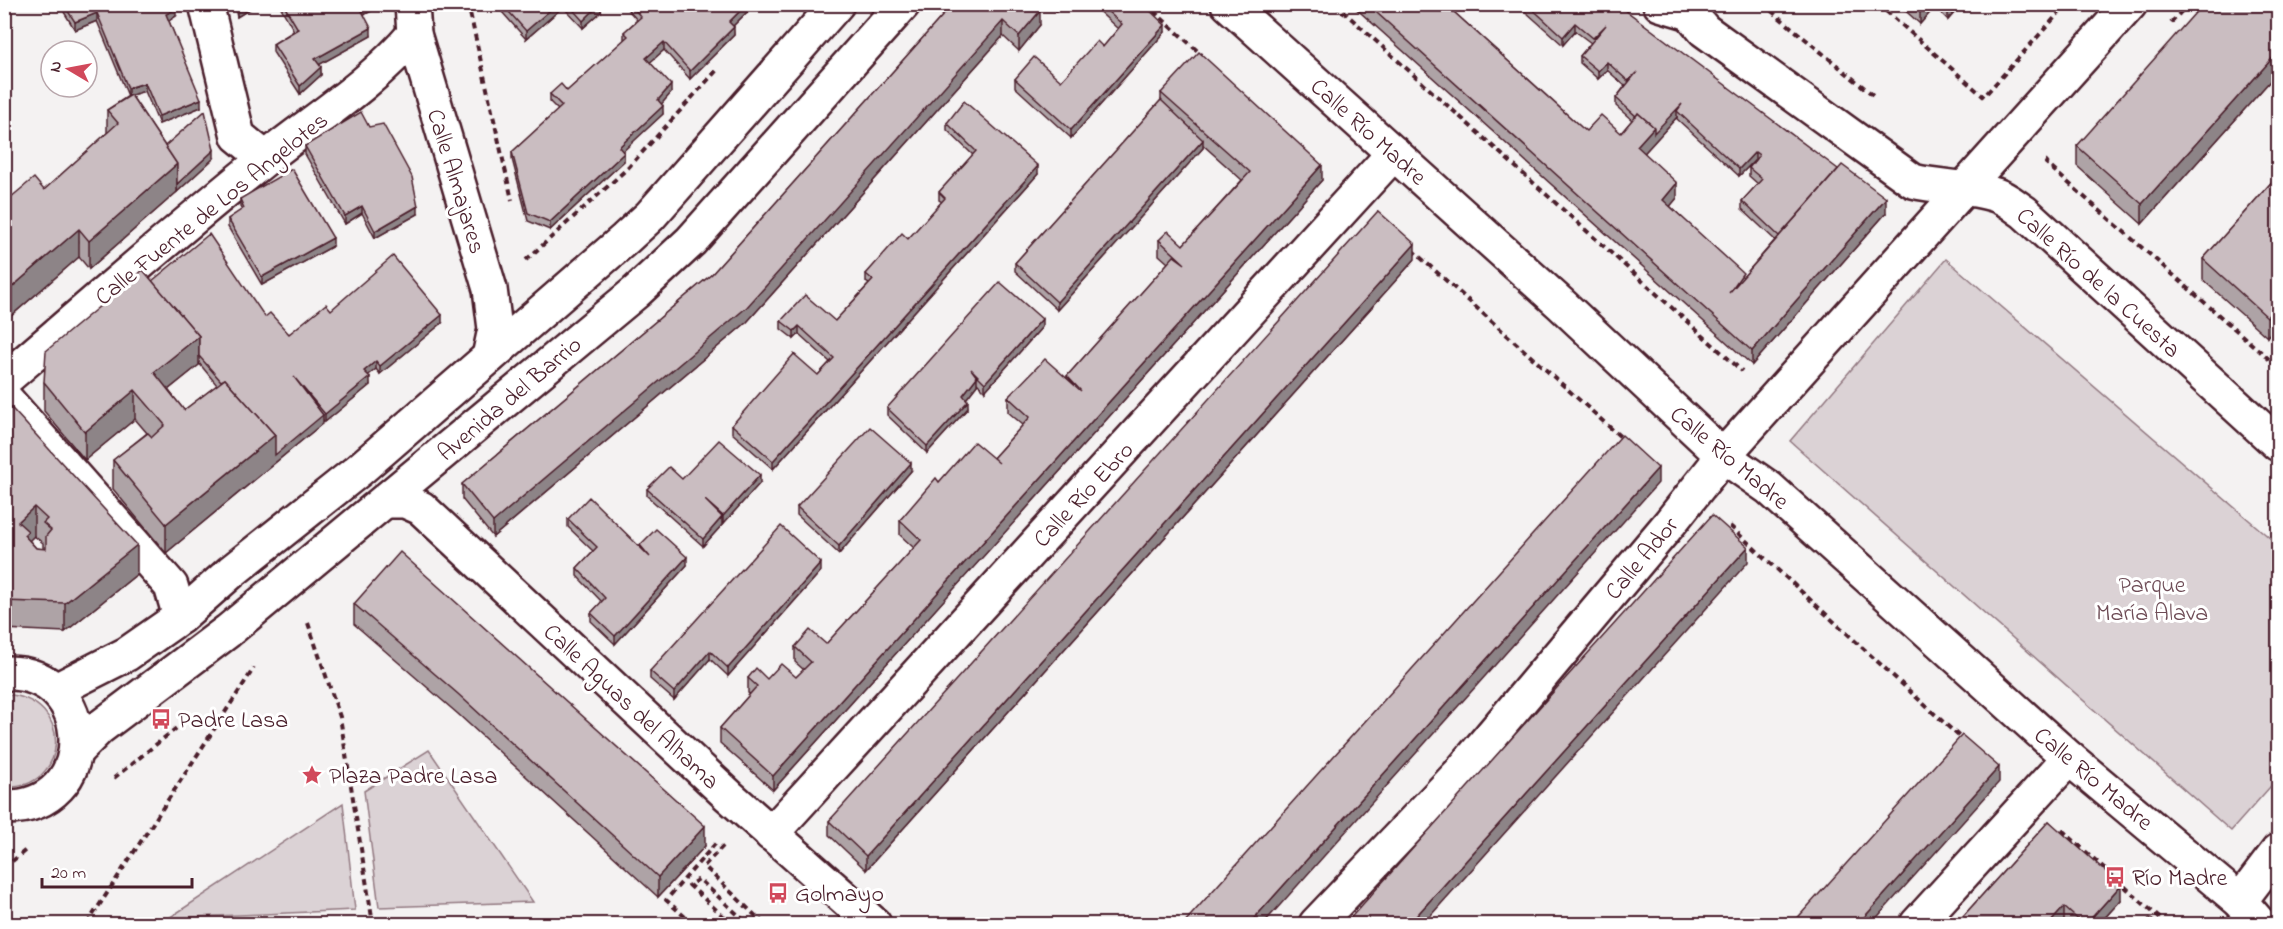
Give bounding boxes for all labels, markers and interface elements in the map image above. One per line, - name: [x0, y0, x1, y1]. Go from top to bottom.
- north arrow: [39, 39, 99, 99]
- text: N: [43, 59, 69, 74]
- street label: Calle Río Madre: [1301, 71, 1434, 195]
- street label: Calle Fuente de Los Angelotes: [88, 105, 337, 315]
- street label: Calle Almajares: [416, 105, 493, 258]
- street label: Calle Río de la Cuesta: [2007, 200, 2187, 367]
- street label: Avenida del Barrio: [431, 329, 590, 471]
- street label: Calle Río Madre: [1661, 399, 1796, 519]
- street label: Calle Río Ebro: [1026, 435, 1143, 557]
- street label: Calle Ador: [1598, 510, 1689, 609]
- park label: Parque María Alava: [2096, 569, 2208, 632]
- street label: Calle Aguas del Alhama: [534, 616, 726, 799]
- place label: Padre Lasa: [178, 704, 288, 739]
- bus stop icon: Padre Lasa: [149, 707, 173, 731]
- street label: Calle Río Madre: [2025, 720, 2160, 840]
- place label: Plaza Padre Lasa: [329, 760, 498, 795]
- place icon: Plaza Padre Lasa: [300, 763, 324, 787]
- scale bar: [42, 851, 192, 889]
- text: 20 m: [51, 861, 86, 887]
- place label: Río Madre: [2132, 862, 2228, 897]
- bus stop icon: Río Madre: [2103, 865, 2127, 889]
- place label: Golmayo: [795, 878, 884, 914]
- bus stop icon: Golmayo: [766, 881, 790, 905]

